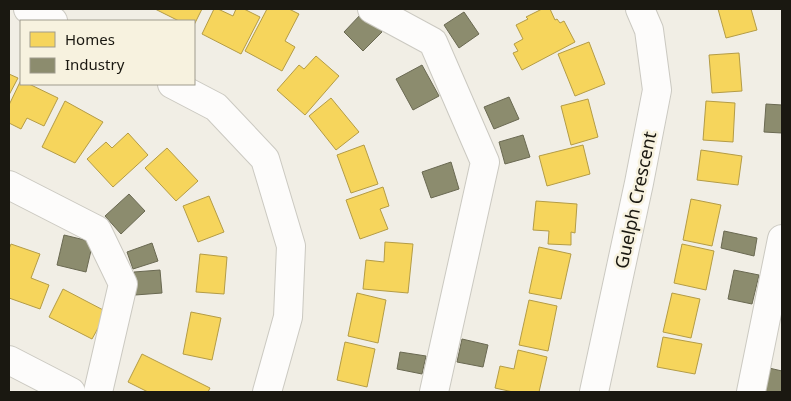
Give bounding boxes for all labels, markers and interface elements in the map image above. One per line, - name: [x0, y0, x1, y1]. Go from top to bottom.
- legend: [20, 20, 195, 85]
- text: Homes: [65, 29, 115, 49]
- text: Industry: [65, 54, 125, 74]
- street label: Guelph Crescent: [609, 129, 661, 271]

